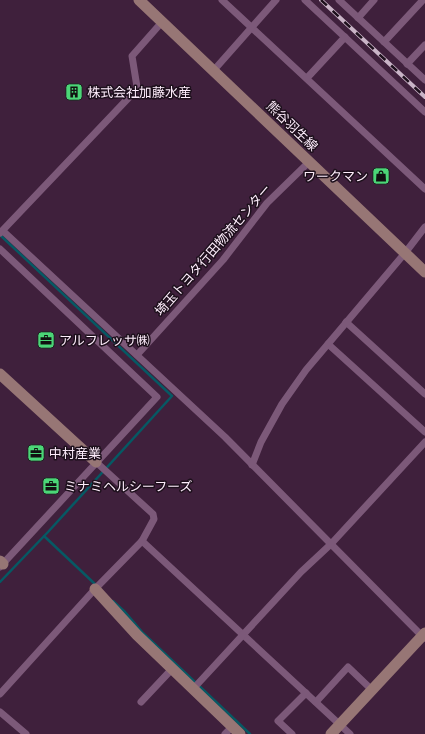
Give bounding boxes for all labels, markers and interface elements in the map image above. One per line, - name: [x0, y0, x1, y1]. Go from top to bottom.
- building icon: 株式会社加藤水産: [64, 82, 84, 102]
- place label: 株式会社加藤水産: [87, 84, 191, 101]
- street label: 熊谷羽生線: [263, 97, 321, 155]
- shop icon: ワークマン: [371, 166, 391, 186]
- place label: ワークマン: [303, 168, 368, 185]
- street label: 埼玉トヨタ行田物流センター: [151, 181, 275, 319]
- office icon: アルフレッサ㈱: [36, 330, 56, 350]
- place label: アルフレッサ㈱: [59, 332, 150, 349]
- office icon: 中村産業: [26, 443, 46, 463]
- place label: 中村産業: [49, 445, 101, 462]
- office icon: ミナミヘルシーフーズ: [41, 476, 61, 496]
- place label: ミナミヘルシーフーズ: [64, 478, 193, 495]

